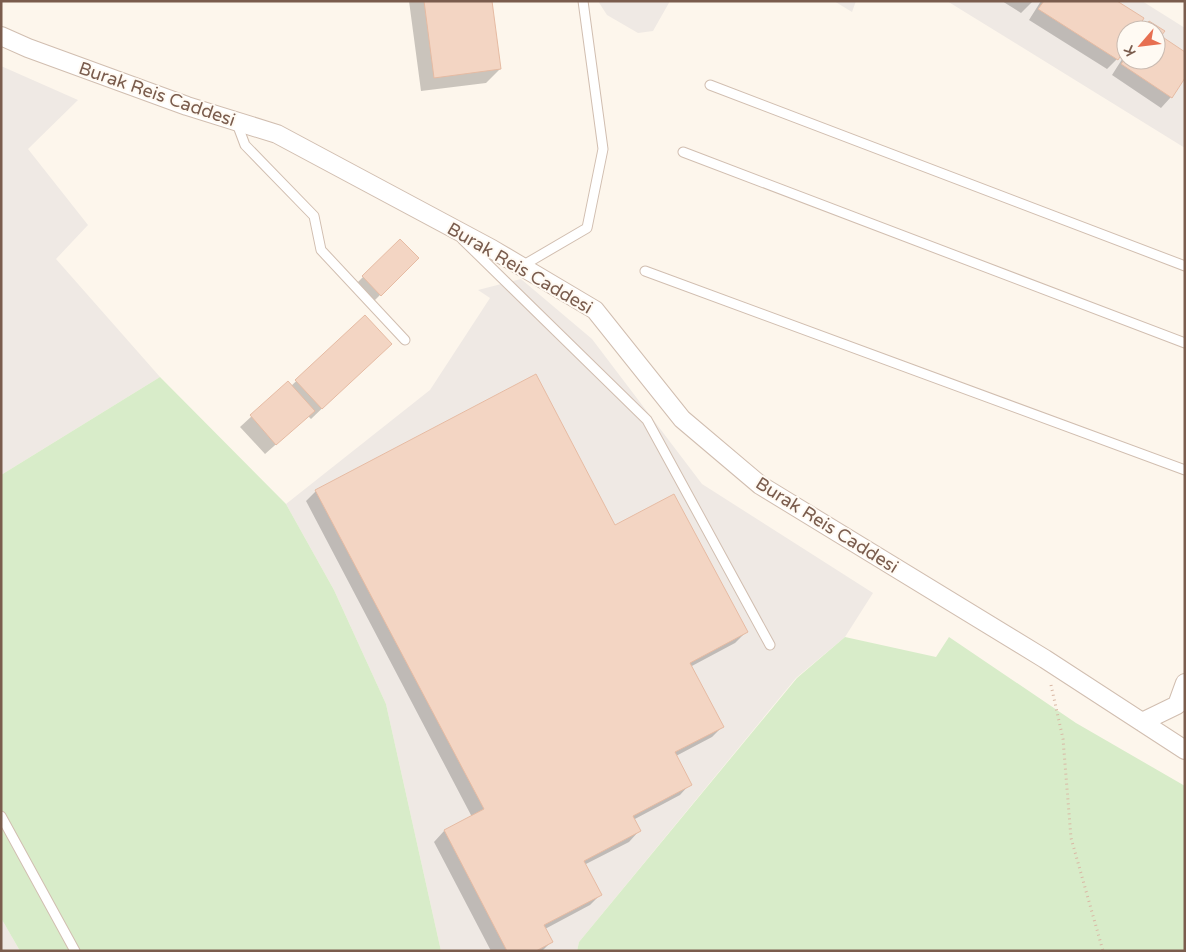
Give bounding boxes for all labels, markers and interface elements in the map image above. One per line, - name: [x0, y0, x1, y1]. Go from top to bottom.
- north arrow: [1116, 20, 1166, 70]
- text: K: [1120, 42, 1140, 59]
- street label: Burak Reis Caddesi: [76, 57, 238, 131]
- street label: Burak Reis Caddesi: [443, 217, 597, 319]
- street label: Burak Reis Caddesi: [752, 472, 902, 578]

